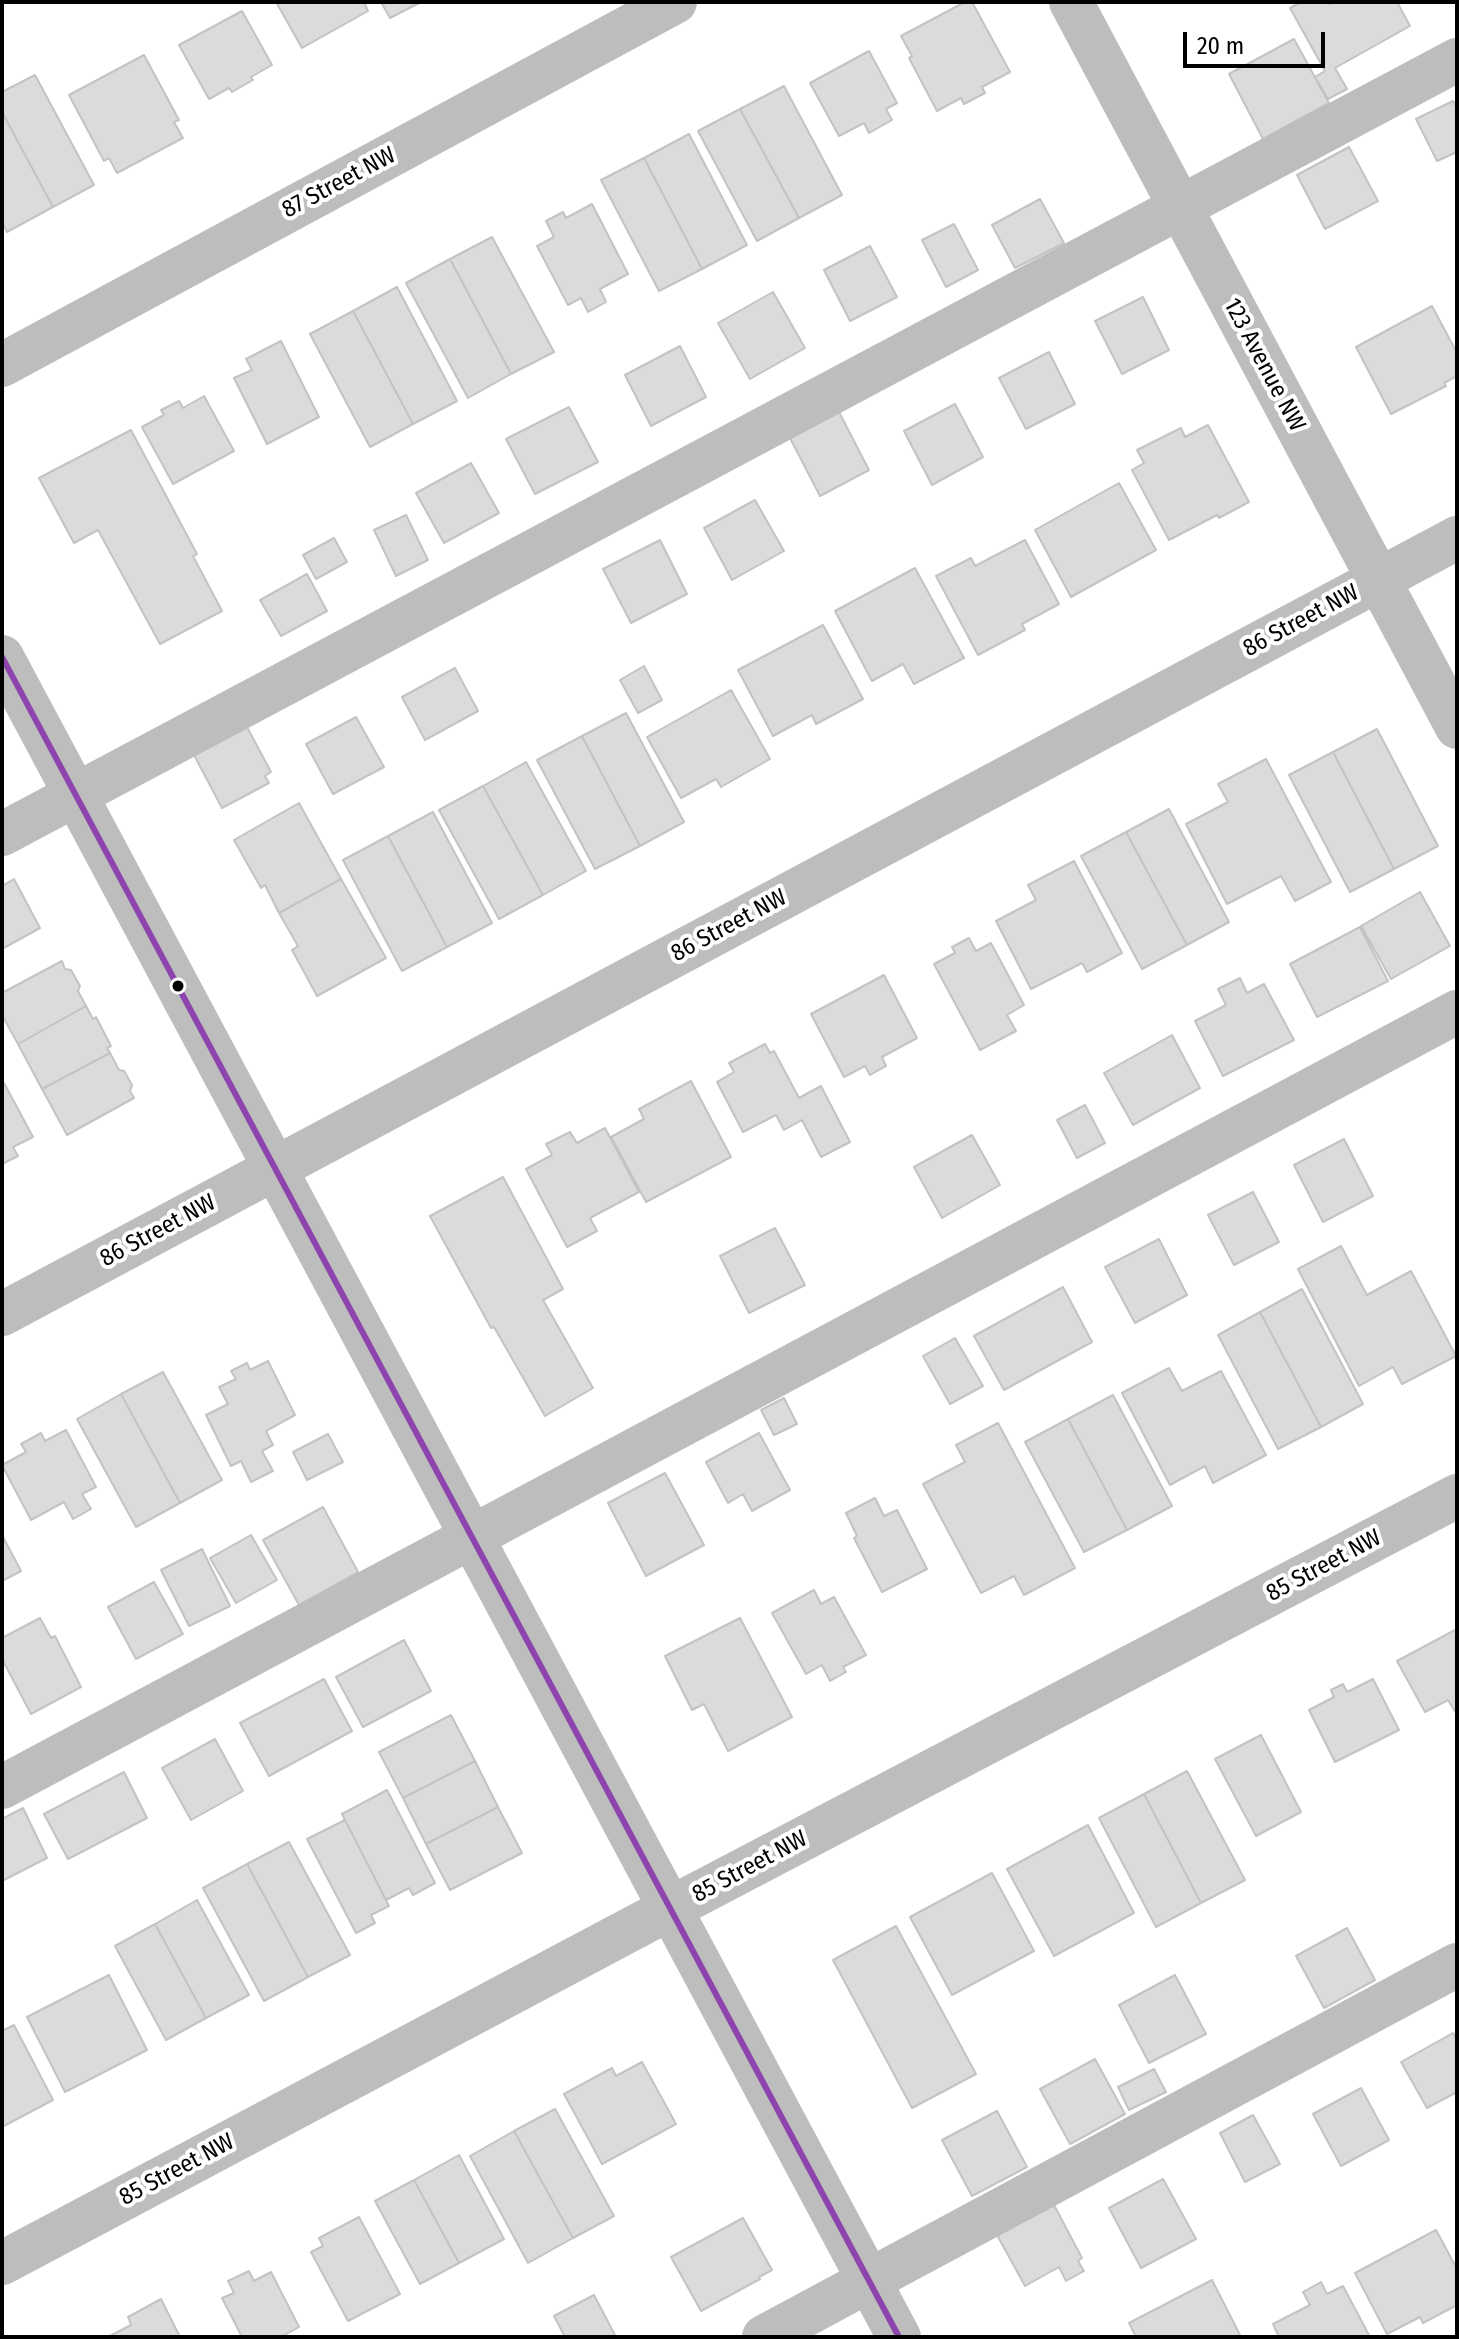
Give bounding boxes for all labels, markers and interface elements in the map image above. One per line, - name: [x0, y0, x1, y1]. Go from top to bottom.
- scale bar: [1187, 16, 1329, 66]
- text: 20 m: [1197, 32, 1244, 60]
- street label: 87 Street NW: [277, 141, 401, 225]
- street label: 123 Avenue NW: [1217, 293, 1311, 437]
- street label: 86 Street NW: [1238, 579, 1364, 663]
- street label: 86 Street NW: [666, 884, 792, 968]
- unlabelled marker: [170, 978, 186, 994]
- street label: 86 Street NW: [95, 1189, 221, 1273]
- street label: 85 Street NW: [1262, 1524, 1386, 1608]
- street label: 85 Street NW: [688, 1825, 812, 1909]
- street label: 85 Street NW: [115, 2128, 239, 2212]

